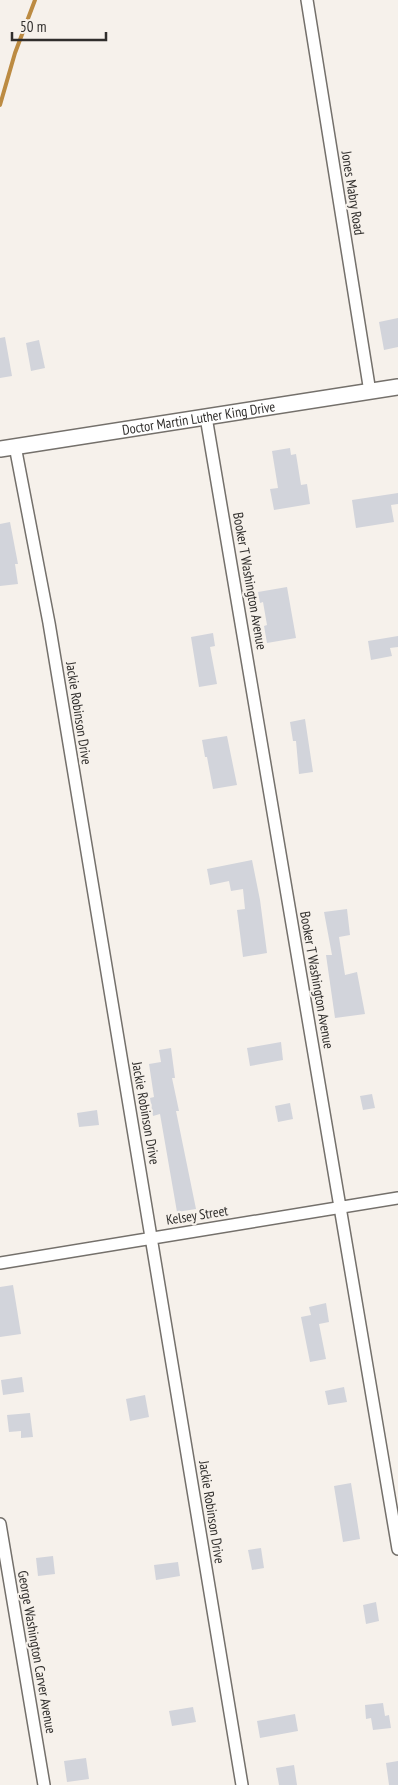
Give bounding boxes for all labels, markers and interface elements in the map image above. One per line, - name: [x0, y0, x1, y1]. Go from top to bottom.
- scale bar: [12, 10, 106, 42]
- text: 50 m: [20, 17, 46, 36]
- street label: Jones Mabry Road: [337, 149, 369, 236]
- street label: Doctor Martin Luther King Drive: [121, 397, 277, 439]
- street label: Booker T Washington Avenue: [229, 511, 271, 651]
- street label: Jackie Robinson Drive: [62, 659, 96, 766]
- street label: Booker T Washington Avenue: [296, 910, 338, 1050]
- street label: Jackie Robinson Drive: [128, 1059, 164, 1166]
- street label: Kelsey Street: [165, 1201, 229, 1229]
- street label: Jackie Robinson Drive: [195, 1458, 229, 1565]
- street label: George Washington Carver Avenue: [14, 1569, 60, 1735]

